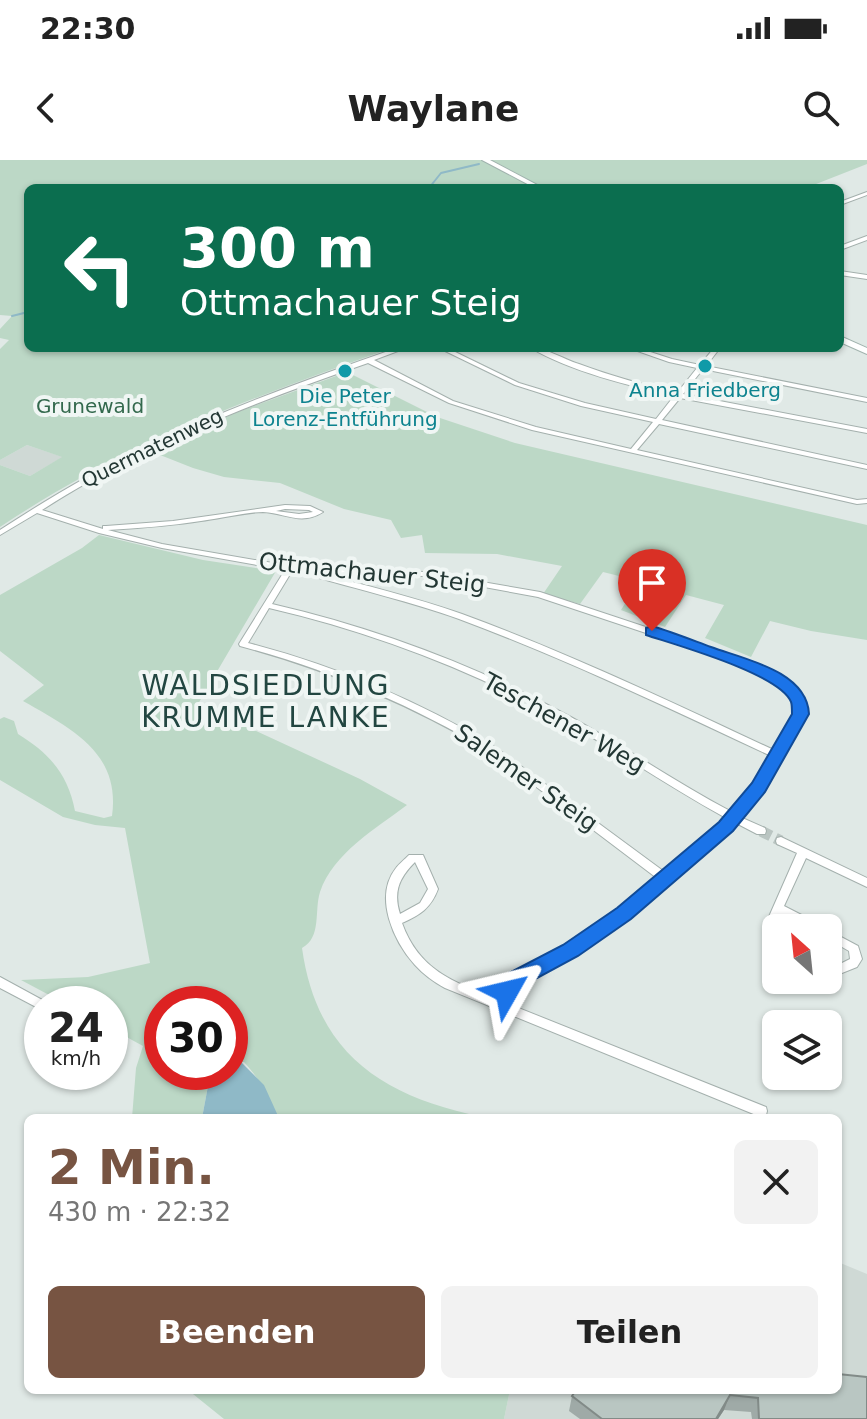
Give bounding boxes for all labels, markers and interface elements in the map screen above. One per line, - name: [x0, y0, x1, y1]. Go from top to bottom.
- text: 22:30: [40, 11, 136, 46]
- icon: back: [24, 86, 68, 130]
- icon: search: [799, 86, 843, 130]
- text: Waylane: [348, 88, 519, 129]
- text: 300 m: [180, 215, 375, 280]
- icon: left: [48, 216, 152, 320]
- text: Ottmachauer Steig: [180, 282, 522, 323]
- marker: Anna Friedberg: [696, 357, 714, 375]
- marker: Die Peter Lorenz-Entführung: [336, 362, 354, 380]
- place label: Anna Friedberg: [629, 378, 781, 402]
- place label: Die Peter Lorenz-Entführung: [252, 384, 438, 431]
- park label: Grunewald: [36, 394, 144, 418]
- street label: Quermatenweg: [77, 403, 227, 493]
- street label: Ottmachauer Steig: [257, 547, 487, 599]
- pin: [618, 549, 686, 631]
- icon: arrive: [630, 561, 674, 605]
- street label: Teschener Weg: [477, 666, 650, 779]
- district label: WALDSIEDLUNG KRUMME LANKE: [141, 669, 391, 734]
- street label: Salemer Steig: [449, 718, 603, 838]
- north arrow: [762, 914, 842, 994]
- map controls: [762, 914, 842, 1090]
- position arrow: [465, 950, 549, 1034]
- speed limit sign: 30: [144, 986, 248, 1090]
- text: 24: [48, 1005, 104, 1051]
- button: layers: [762, 1010, 842, 1090]
- text: km/h: [51, 1046, 101, 1070]
- text: 2 Min.: [48, 1139, 215, 1195]
- button: close: [734, 1140, 818, 1224]
- text: 430 m · 22:32: [48, 1197, 231, 1227]
- button: Beenden: [48, 1286, 425, 1378]
- button: Teilen: [441, 1286, 818, 1378]

